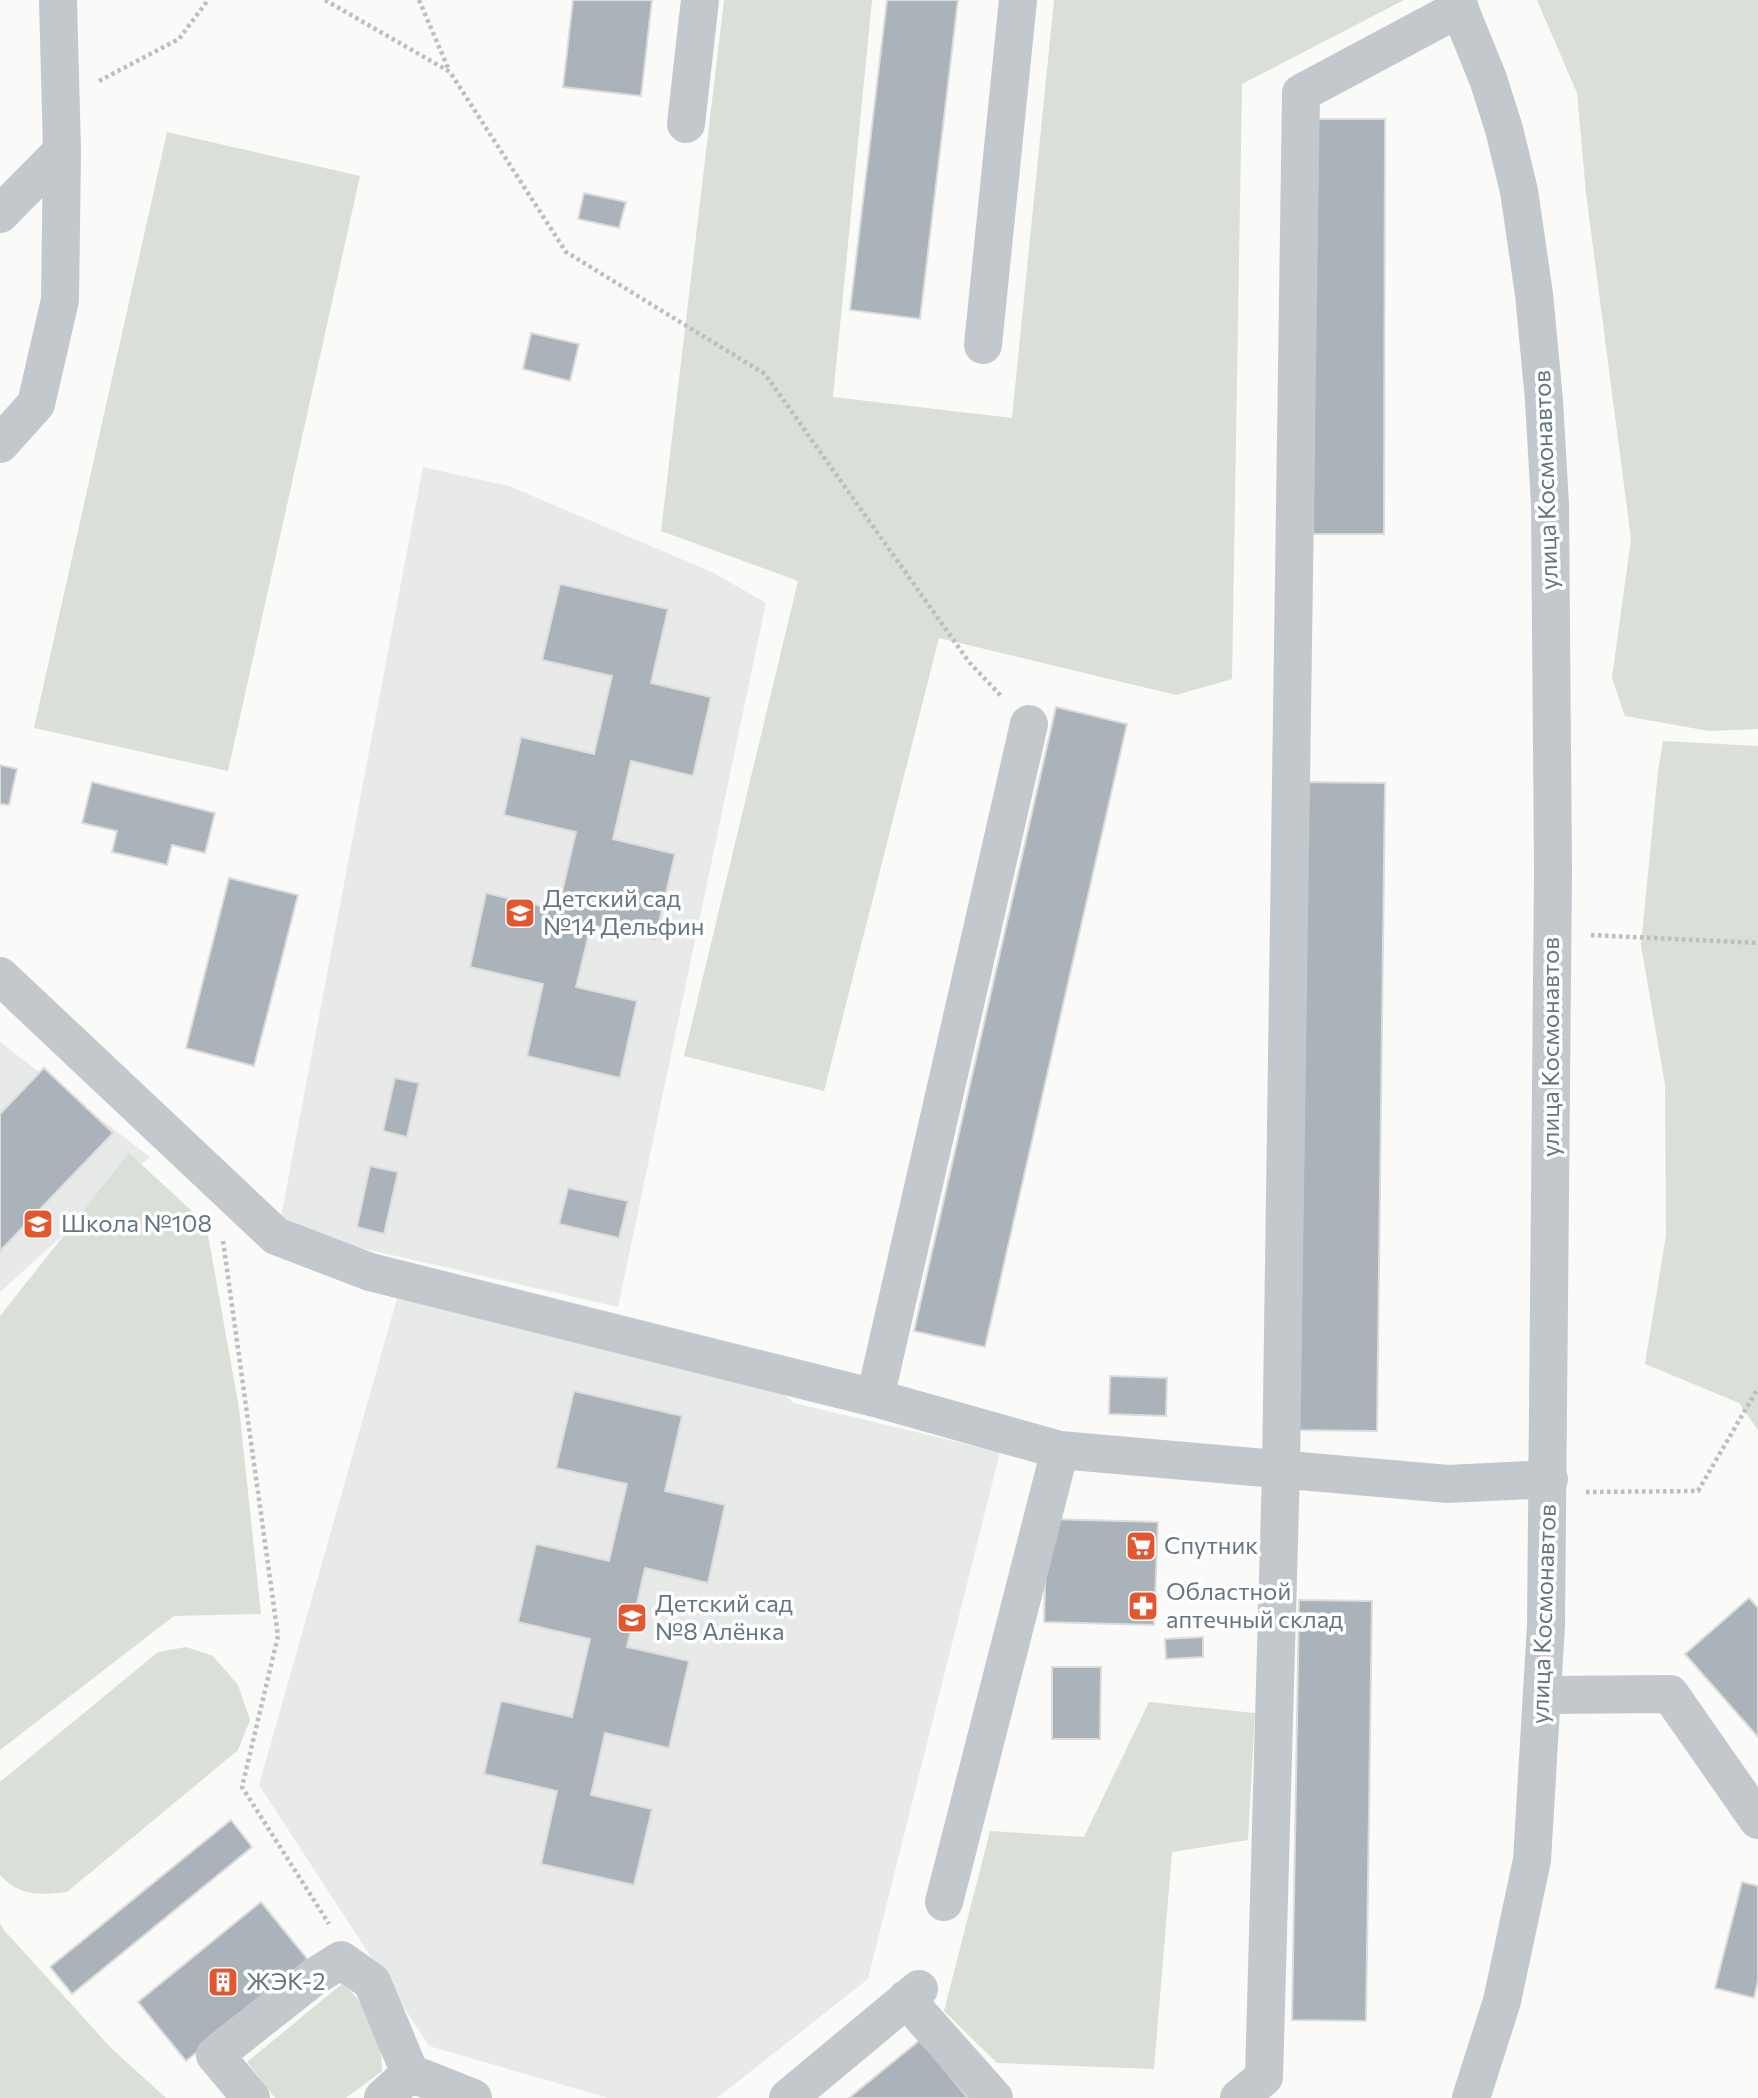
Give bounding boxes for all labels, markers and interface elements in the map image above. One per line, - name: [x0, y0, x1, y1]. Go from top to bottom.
- street label: улица Космонавтов: [1526, 370, 1563, 591]
- place label: Детский сад №14 Дельфин: [543, 883, 704, 940]
- school or university icon: Детский сад №14 Дельфин: [503, 896, 537, 930]
- street label: улица Космонавтов: [1535, 937, 1564, 1157]
- school or university icon: Школа №108: [21, 1207, 55, 1241]
- place label: Школа №108: [61, 1208, 212, 1237]
- street label: улица Космонавтов: [1524, 1503, 1561, 1724]
- supermarket icon: Спутник: [1124, 1529, 1158, 1563]
- place label: Спутник: [1164, 1530, 1258, 1559]
- place label: Областной аптечный склад: [1166, 1576, 1343, 1633]
- place label: Детский сад №8 Алёнка: [655, 1588, 793, 1645]
- pharmacy icon: Областной аптечный склад: [1126, 1589, 1160, 1623]
- school or university icon: Детский сад №8 Алёнка: [615, 1601, 649, 1635]
- building icon: ЖЭК-2: [206, 1965, 240, 1999]
- place label: ЖЭК-2: [246, 1966, 326, 1995]

